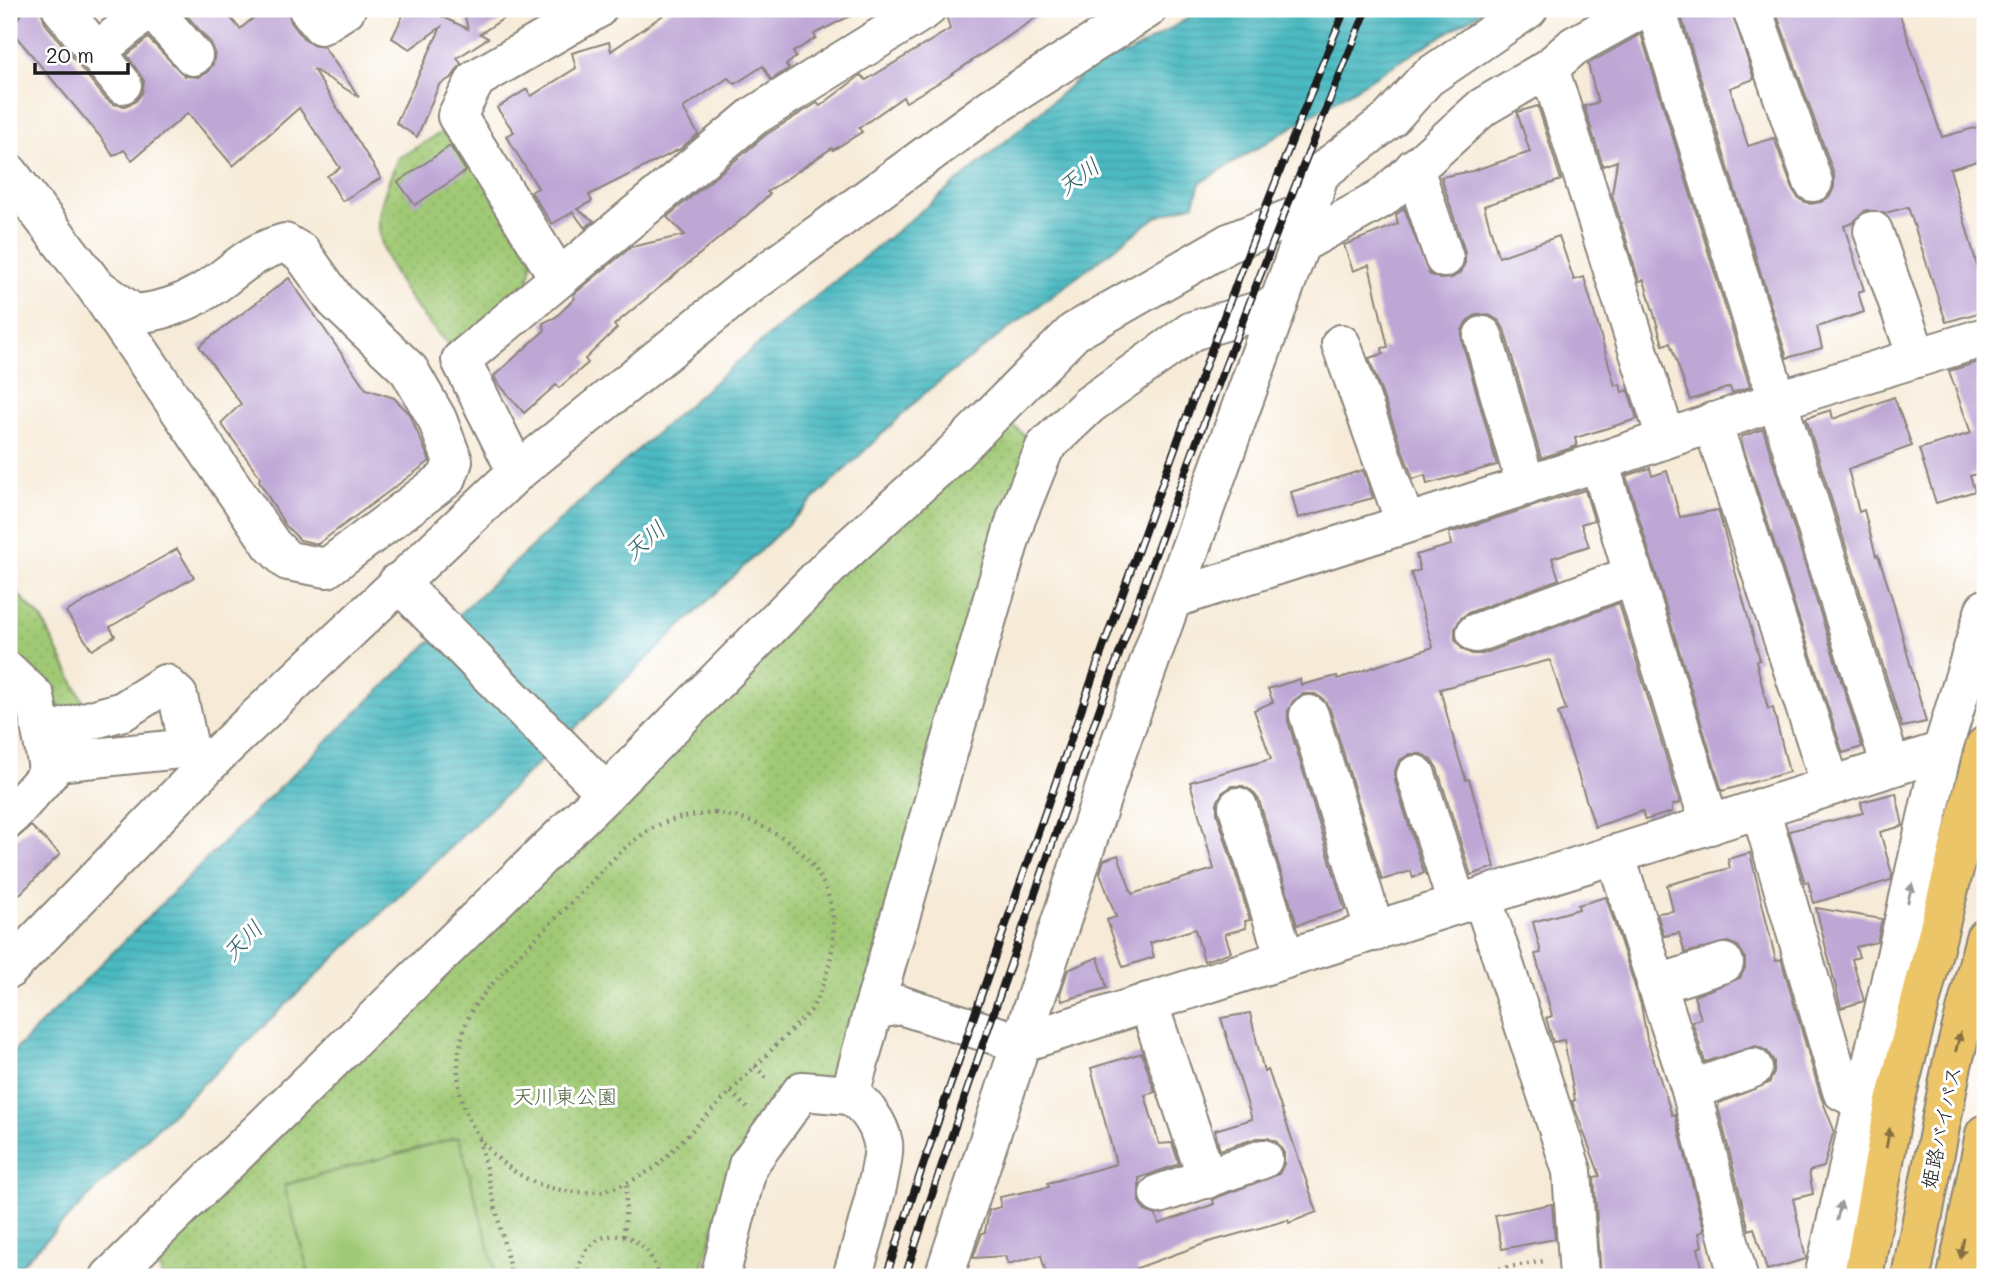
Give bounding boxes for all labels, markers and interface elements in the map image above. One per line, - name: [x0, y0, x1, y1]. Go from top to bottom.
- scale bar: [35, 32, 128, 76]
- text: 20 m: [46, 41, 94, 68]
- water label: 天川: [1051, 150, 1105, 202]
- water label: 天川: [617, 514, 671, 566]
- one-way arrow: [1905, 882, 1916, 904]
- water label: 天川: [215, 913, 269, 967]
- one-way arrow: [1953, 1031, 1964, 1053]
- street label: 姫路バイパス: [1914, 1063, 1966, 1191]
- park label: 天川東公園: [513, 1082, 618, 1109]
- one-way arrow: [1883, 1127, 1894, 1149]
- one-way arrow: [1834, 1200, 1845, 1222]
- one-way arrow: [1956, 1237, 1967, 1259]

